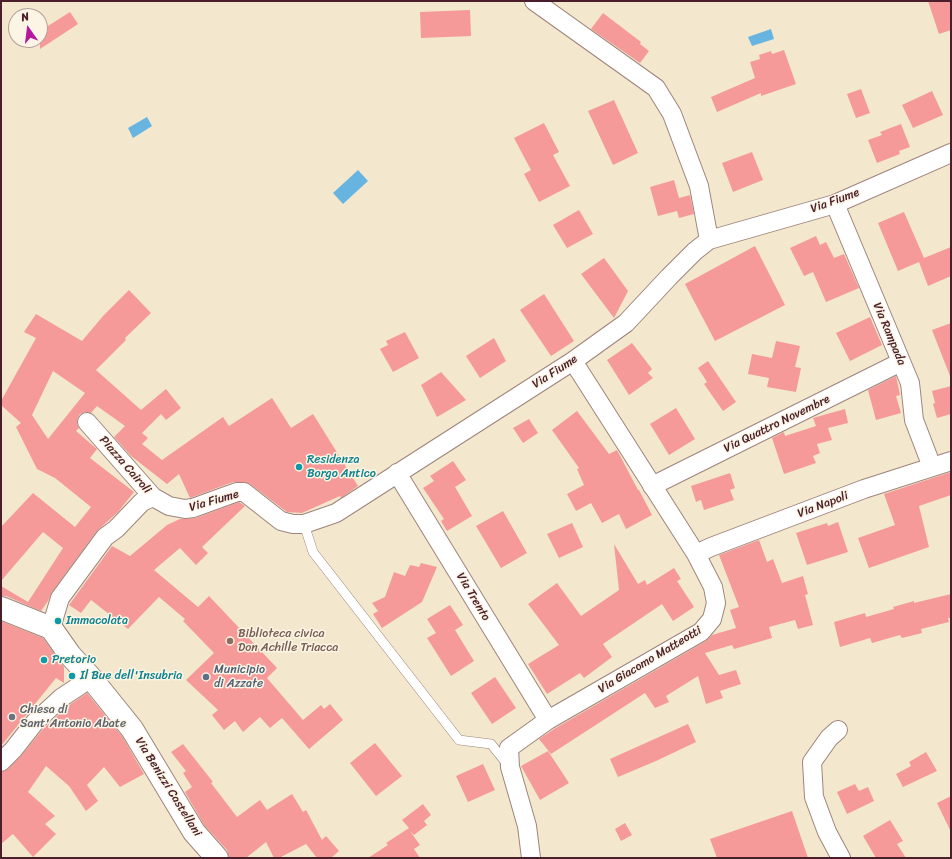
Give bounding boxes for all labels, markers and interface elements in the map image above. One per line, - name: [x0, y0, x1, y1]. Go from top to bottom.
- text: N: [19, 7, 31, 27]
- north arrow: [8, 8, 48, 48]
- street label: Via Fiume: [809, 186, 861, 216]
- street label: Via Rampada: [869, 300, 909, 368]
- street label: Via Fiume: [530, 352, 580, 392]
- street label: Via Quattro Novembre: [722, 392, 832, 456]
- street label: Piazza Cairoli: [96, 433, 154, 497]
- place label: Residenza Borgo Antico: [307, 453, 376, 481]
- marker: Residenza Borgo Antico: [294, 462, 304, 472]
- street label: Via Fiume: [188, 487, 240, 515]
- street label: Via Napoli: [796, 489, 850, 521]
- street label: Via Trento: [453, 570, 493, 624]
- place label: Immacolata: [66, 614, 128, 628]
- marker: Immacolata: [53, 616, 63, 626]
- street label: Via Giacomo Matteotti: [596, 623, 704, 697]
- place label: Biblioteca civica Don Achille Triacca: [238, 627, 338, 655]
- marker: Biblioteca civica Don Achille Triacca: [225, 636, 235, 646]
- place label: Pretorio: [52, 653, 96, 667]
- marker: Pretorio: [39, 655, 49, 665]
- place label: Municipio di Azzate: [214, 663, 265, 691]
- place label: Il Bue dell'Insubria: [80, 669, 182, 683]
- marker: Il Bue dell'Insubria: [67, 671, 77, 681]
- marker: Municipio di Azzate: [201, 672, 211, 682]
- place label: Chiesa di Sant'Antonio Abate: [20, 703, 126, 731]
- marker: Chiesa di Sant'Antonio Abate: [7, 712, 17, 722]
- street label: Via Benizzi Castellani: [132, 735, 204, 839]

